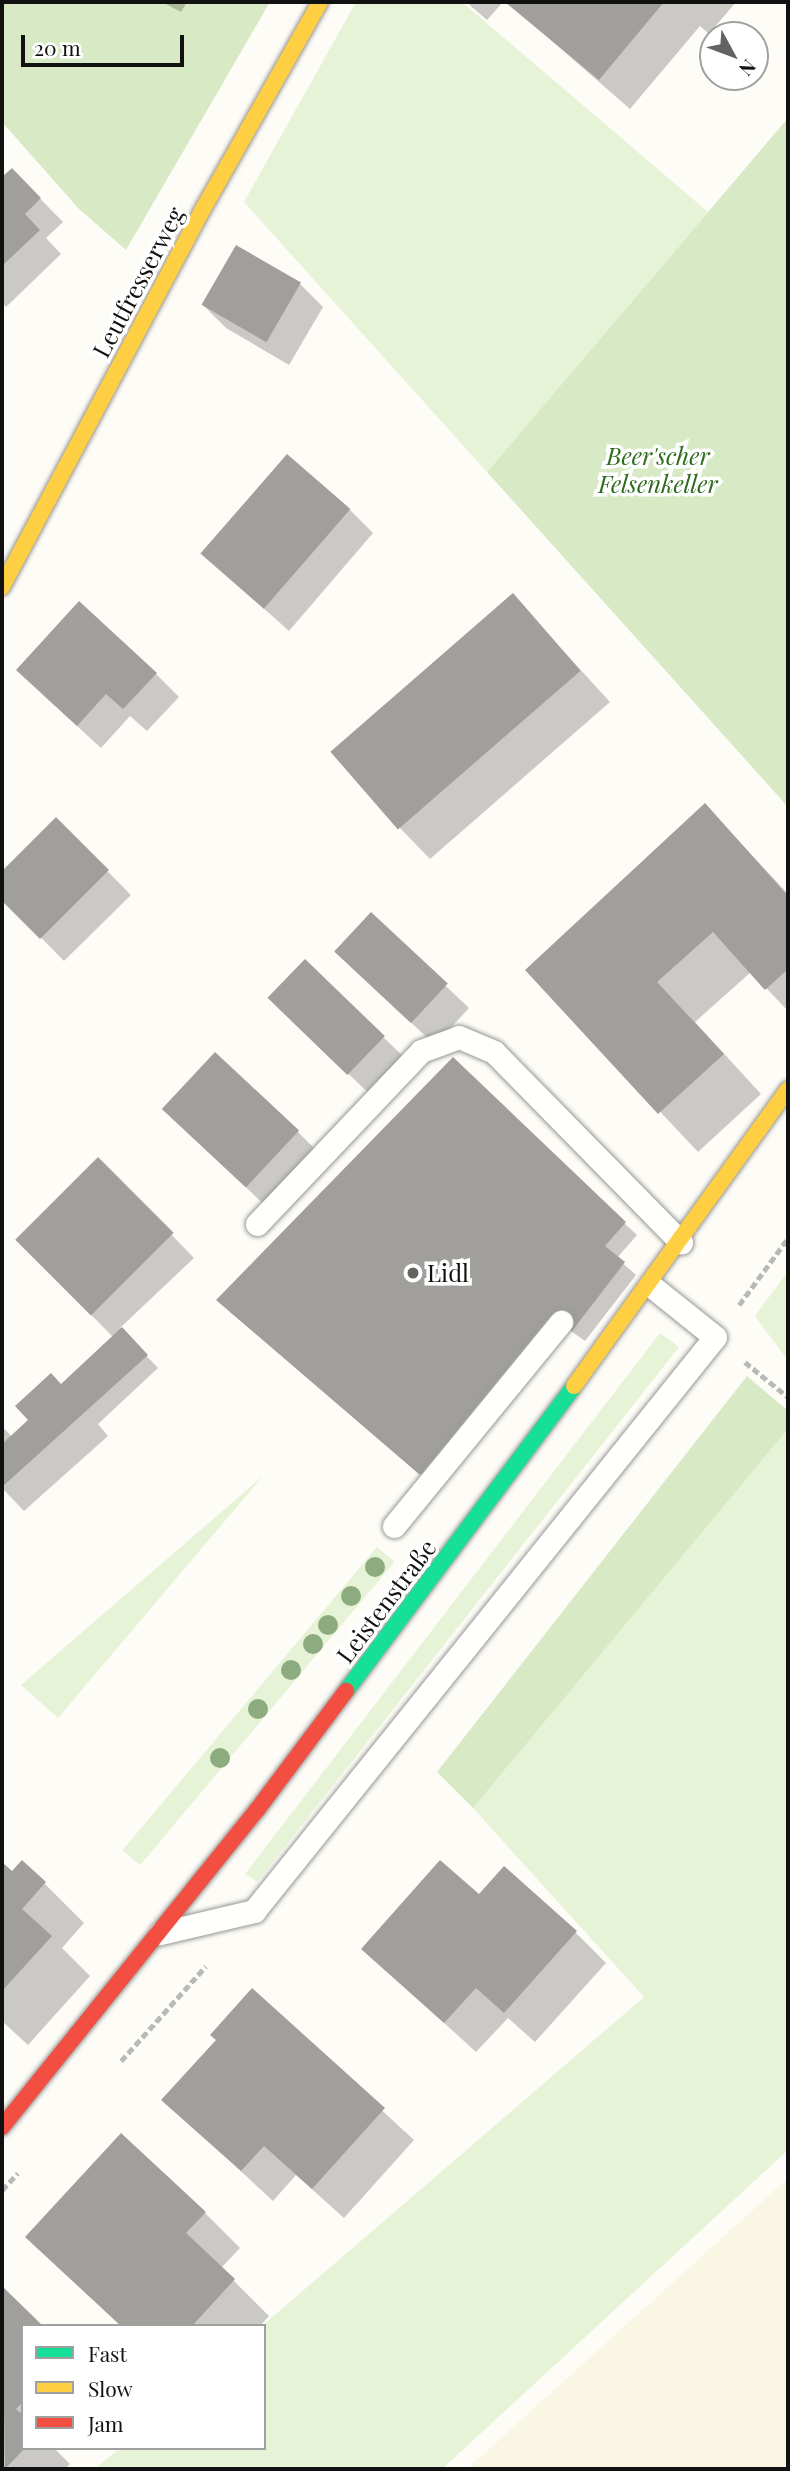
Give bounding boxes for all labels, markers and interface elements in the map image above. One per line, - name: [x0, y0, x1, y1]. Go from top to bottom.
- scale bar: [24, 21, 187, 65]
- north arrow: [699, 21, 769, 91]
- text: 20 m: [34, 33, 81, 61]
- text: N: [734, 55, 763, 82]
- street label: Leutfresserweg: [86, 202, 190, 362]
- park label: Beer'scher Felsenkeller: [598, 442, 718, 498]
- place label: Lidl: [427, 1259, 469, 1287]
- marker: Lidl: [405, 1265, 421, 1281]
- street label: Leistenstraße: [330, 1534, 442, 1668]
- legend: [21, 2324, 266, 2450]
- text: Fast: [88, 2339, 127, 2367]
- text: Slow: [88, 2374, 133, 2402]
- text: Jam: [88, 2409, 124, 2437]

